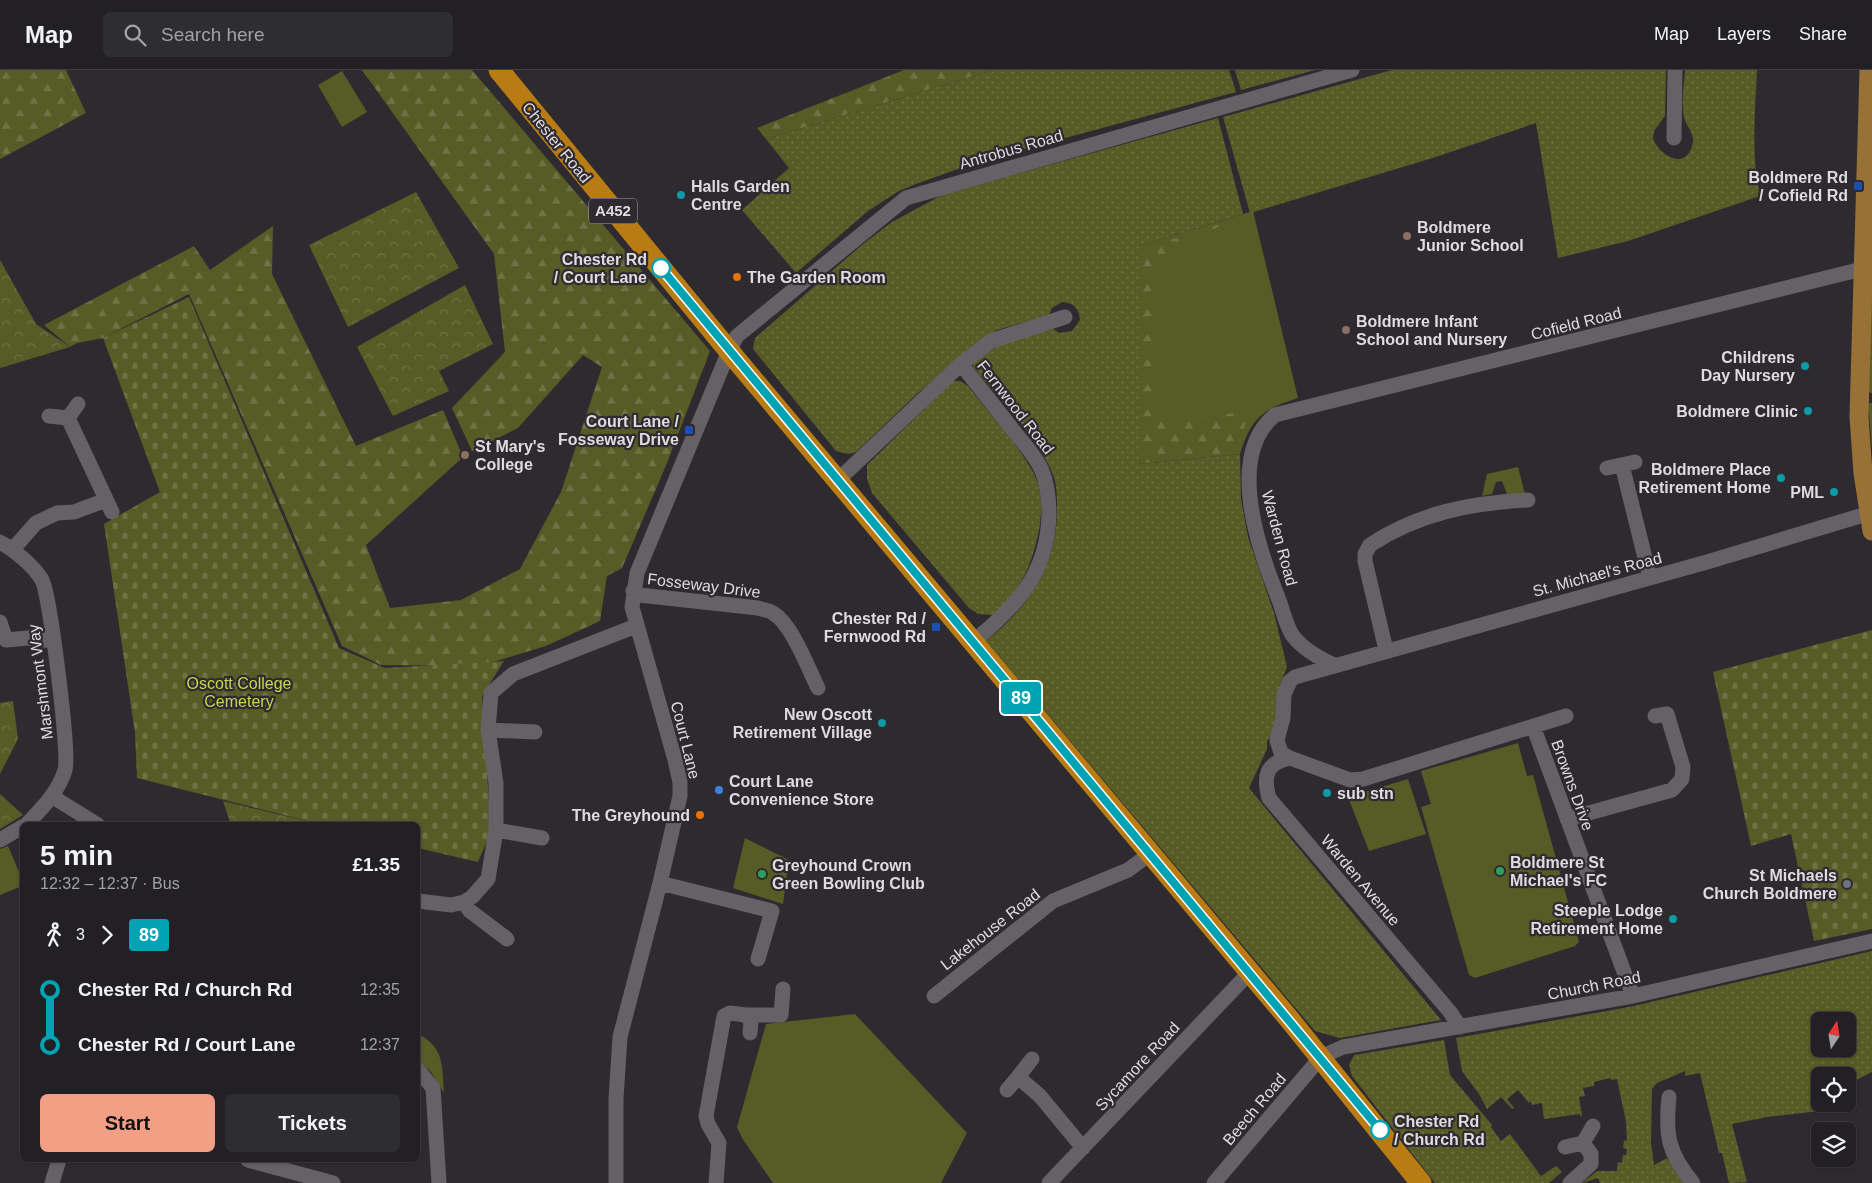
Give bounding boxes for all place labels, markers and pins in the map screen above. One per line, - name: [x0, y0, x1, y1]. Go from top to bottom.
- place label: Boldmere Rd / Cofield Rd: [1748, 169, 1848, 204]
- place label: Halls Garden Centre: [691, 178, 790, 213]
- marker: Boldmere Rd / Cofield Rd: [1852, 180, 1864, 192]
- marker: Halls Garden Centre: [675, 189, 687, 201]
- place label: Boldmere Junior School: [1417, 219, 1524, 254]
- marker: Boldmere Junior School: [1401, 230, 1413, 242]
- place label: Chester Rd / Court Lane: [554, 251, 647, 286]
- marker: Chester Rd / Court Lane: [651, 258, 671, 278]
- place label: The Garden Room: [747, 269, 886, 286]
- marker: The Garden Room: [731, 271, 743, 283]
- place label: Boldmere Infant School and Nursery: [1356, 313, 1507, 348]
- marker: Boldmere Infant School and Nursery: [1340, 324, 1352, 336]
- place label: Childrens Day Nursery: [1701, 349, 1795, 384]
- marker: Childrens Day Nursery: [1799, 360, 1811, 372]
- place label: Boldmere Clinic: [1676, 403, 1798, 420]
- marker: Boldmere Clinic: [1802, 405, 1814, 417]
- place label: Court Lane / Fosseway Drive: [558, 413, 680, 448]
- marker: Court Lane / Fosseway Drive: [683, 424, 695, 436]
- place label: St Mary's College: [475, 438, 546, 473]
- marker: St Mary's College: [459, 449, 471, 461]
- place label: Boldmere Place Retirement Home: [1639, 461, 1771, 496]
- marker: Boldmere Place Retirement Home: [1775, 472, 1787, 484]
- place label: PML: [1790, 484, 1824, 501]
- marker: PML: [1828, 486, 1840, 498]
- place label: Chester Rd / Fernwood Rd: [824, 610, 927, 645]
- marker: Chester Rd / Fernwood Rd: [930, 621, 942, 633]
- place label: New Oscott Retirement Village: [733, 706, 873, 741]
- marker: New Oscott Retirement Village: [876, 717, 888, 729]
- place label: Court Lane Convenience Store: [729, 773, 874, 808]
- marker: Court Lane Convenience Store: [713, 784, 725, 796]
- place label: sub stn: [1337, 785, 1394, 802]
- marker: sub stn: [1321, 787, 1333, 799]
- place label: The Greyhound: [572, 807, 690, 824]
- marker: The Greyhound: [694, 809, 706, 821]
- place label: Boldmere St Michael's FC: [1510, 854, 1608, 889]
- place label: Greyhound Crown Green Bowling Club: [772, 857, 925, 892]
- marker: Boldmere St Michael's FC: [1494, 865, 1506, 877]
- place label: St Michaels Church Boldmere: [1703, 867, 1837, 902]
- marker: Greyhound Crown Green Bowling Club: [756, 868, 768, 880]
- marker: St Michaels Church Boldmere: [1841, 878, 1853, 890]
- place label: Steeple Lodge Retirement Home: [1531, 902, 1663, 937]
- marker: Steeple Lodge Retirement Home: [1667, 913, 1679, 925]
- place label: Chester Rd / Church Rd: [1394, 1113, 1485, 1148]
- marker: Chester Rd / Church Rd: [1370, 1120, 1390, 1140]

